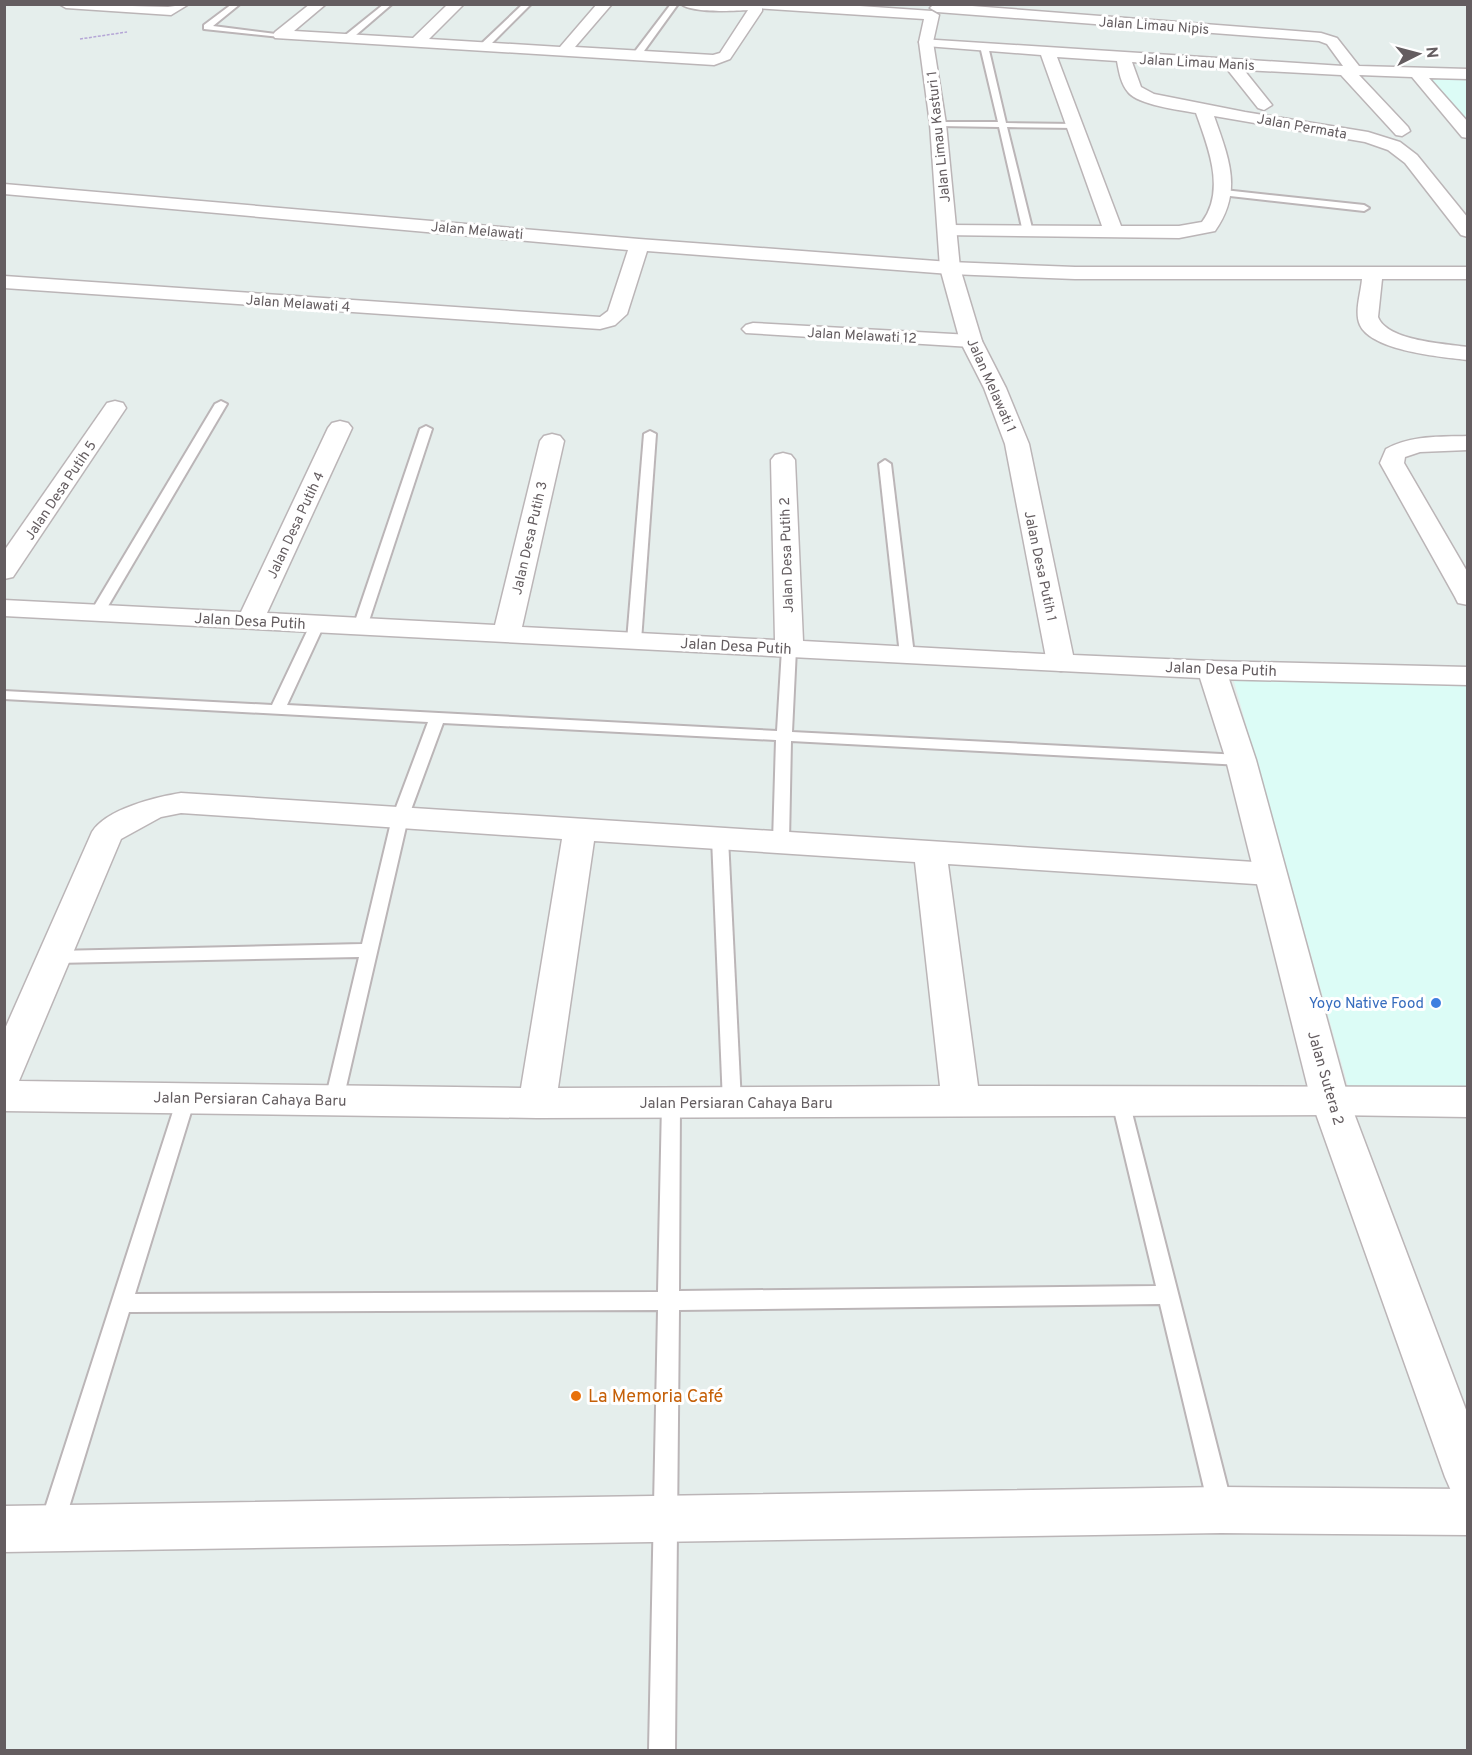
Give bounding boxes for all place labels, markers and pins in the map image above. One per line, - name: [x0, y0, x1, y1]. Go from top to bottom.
- place label: Yoyo Native Food: [1309, 995, 1424, 1014]
- marker: Yoyo Native Food: [1429, 996, 1443, 1010]
- place label: La Memoria Café: [588, 1386, 723, 1409]
- marker: La Memoria Café: [569, 1389, 583, 1403]

